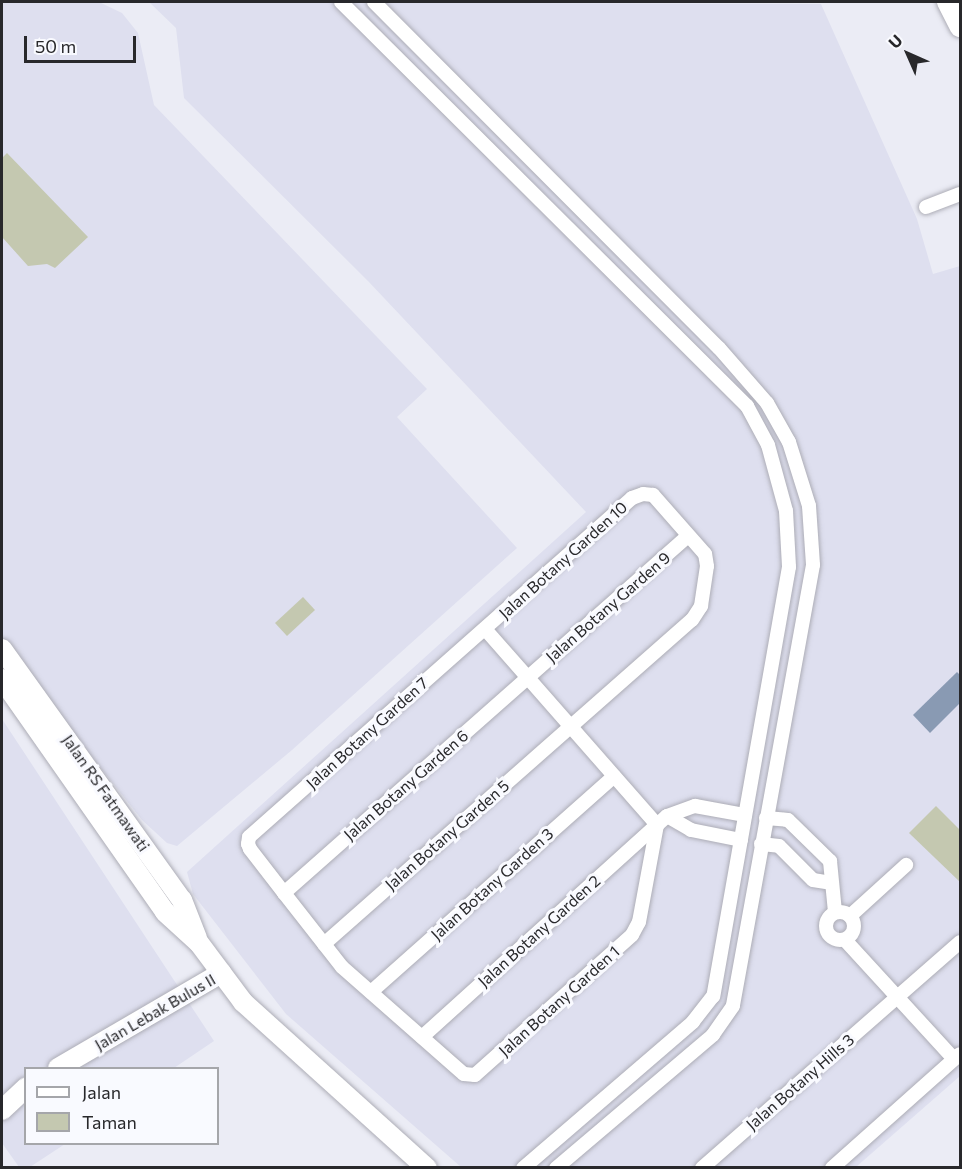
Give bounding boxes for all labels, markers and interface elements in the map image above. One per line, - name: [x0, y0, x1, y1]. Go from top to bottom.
- scale bar: [27, 24, 140, 62]
- north arrow: [878, 24, 938, 84]
- text: U: [884, 30, 906, 52]
- text: 50 m: [35, 35, 76, 57]
- street label: Jalan Botany Garden 10: [495, 497, 631, 623]
- street label: Jalan Botany Garden 9: [542, 548, 674, 666]
- street label: Jalan Botany Garden 7: [302, 673, 432, 793]
- street label: Jalan Botany Garden 6: [340, 726, 472, 844]
- street label: Jalan RS Fatmawati: [58, 731, 154, 855]
- street label: Jalan Botany Garden 5: [381, 776, 513, 894]
- street label: Jalan Botany Garden 3: [427, 824, 557, 944]
- street label: Jalan Botany Garden 2: [474, 871, 604, 991]
- street label: Jalan Botany Garden 1: [495, 942, 623, 1060]
- street label: Jalan Lebak Bulus II: [91, 970, 219, 1054]
- street label: Jalan Botany Hills 3: [742, 1030, 858, 1134]
- legend: [24, 1067, 219, 1145]
- text: Jalan: [82, 1081, 121, 1103]
- text: Taman: [82, 1111, 137, 1133]

